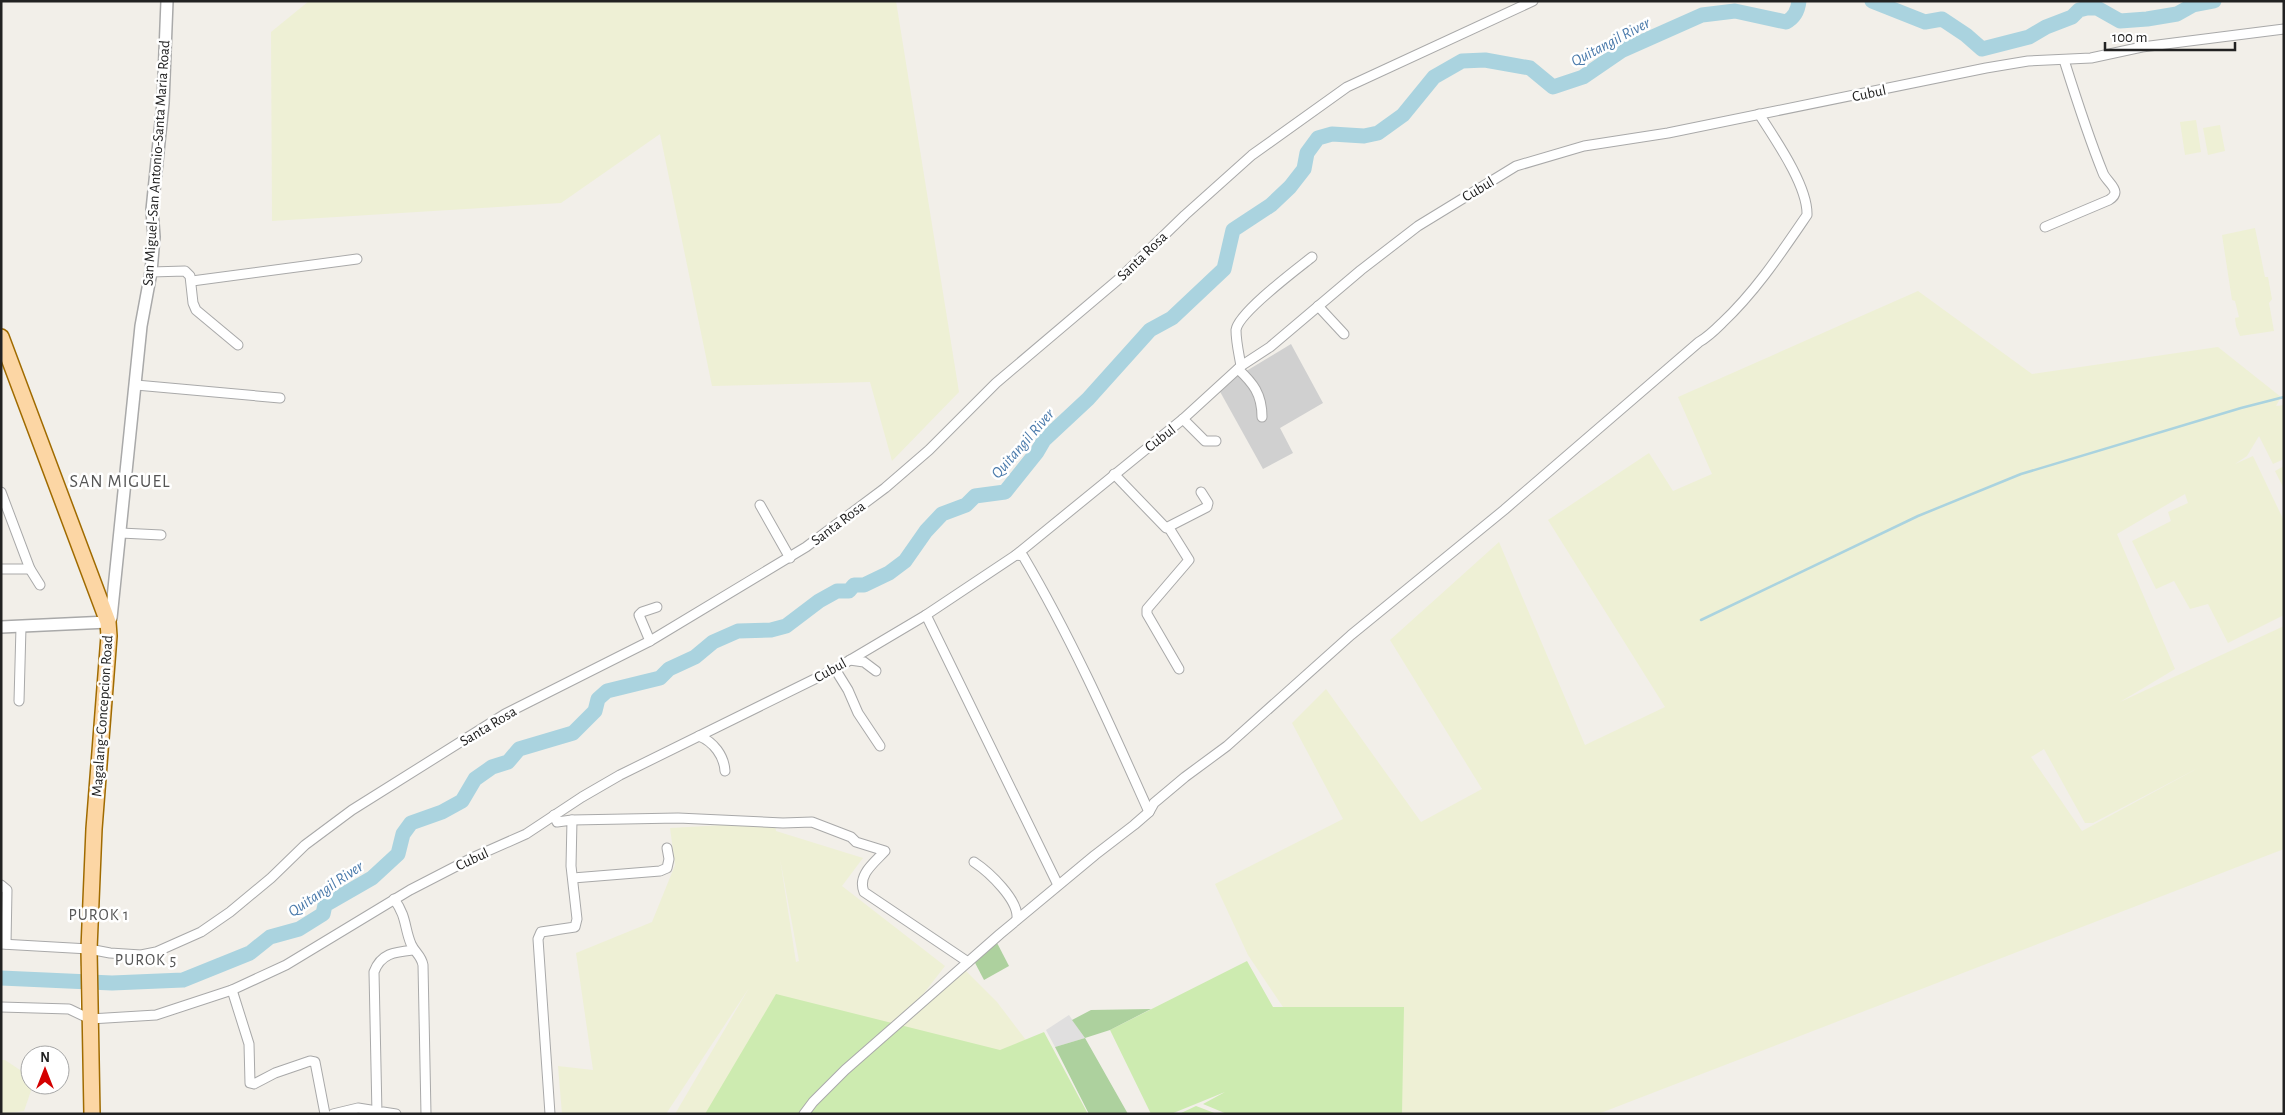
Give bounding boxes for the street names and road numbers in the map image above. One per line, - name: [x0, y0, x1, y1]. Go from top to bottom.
- street label: San Miguel-San Antonio-Santa Maria Road: [140, 39, 173, 286]
- street label: Cubul: [1851, 83, 1887, 104]
- street label: Cubul: [1460, 174, 1497, 205]
- street label: Santa Rosa: [1114, 229, 1170, 284]
- street label: Cubul: [1142, 422, 1178, 455]
- street label: Santa Rosa: [809, 498, 868, 548]
- street label: Magalang-Concepcion Road: [89, 634, 116, 797]
- street label: Cubul: [812, 656, 849, 685]
- street label: Santa Rosa: [457, 704, 519, 749]
- street label: Cubul: [453, 845, 491, 874]

